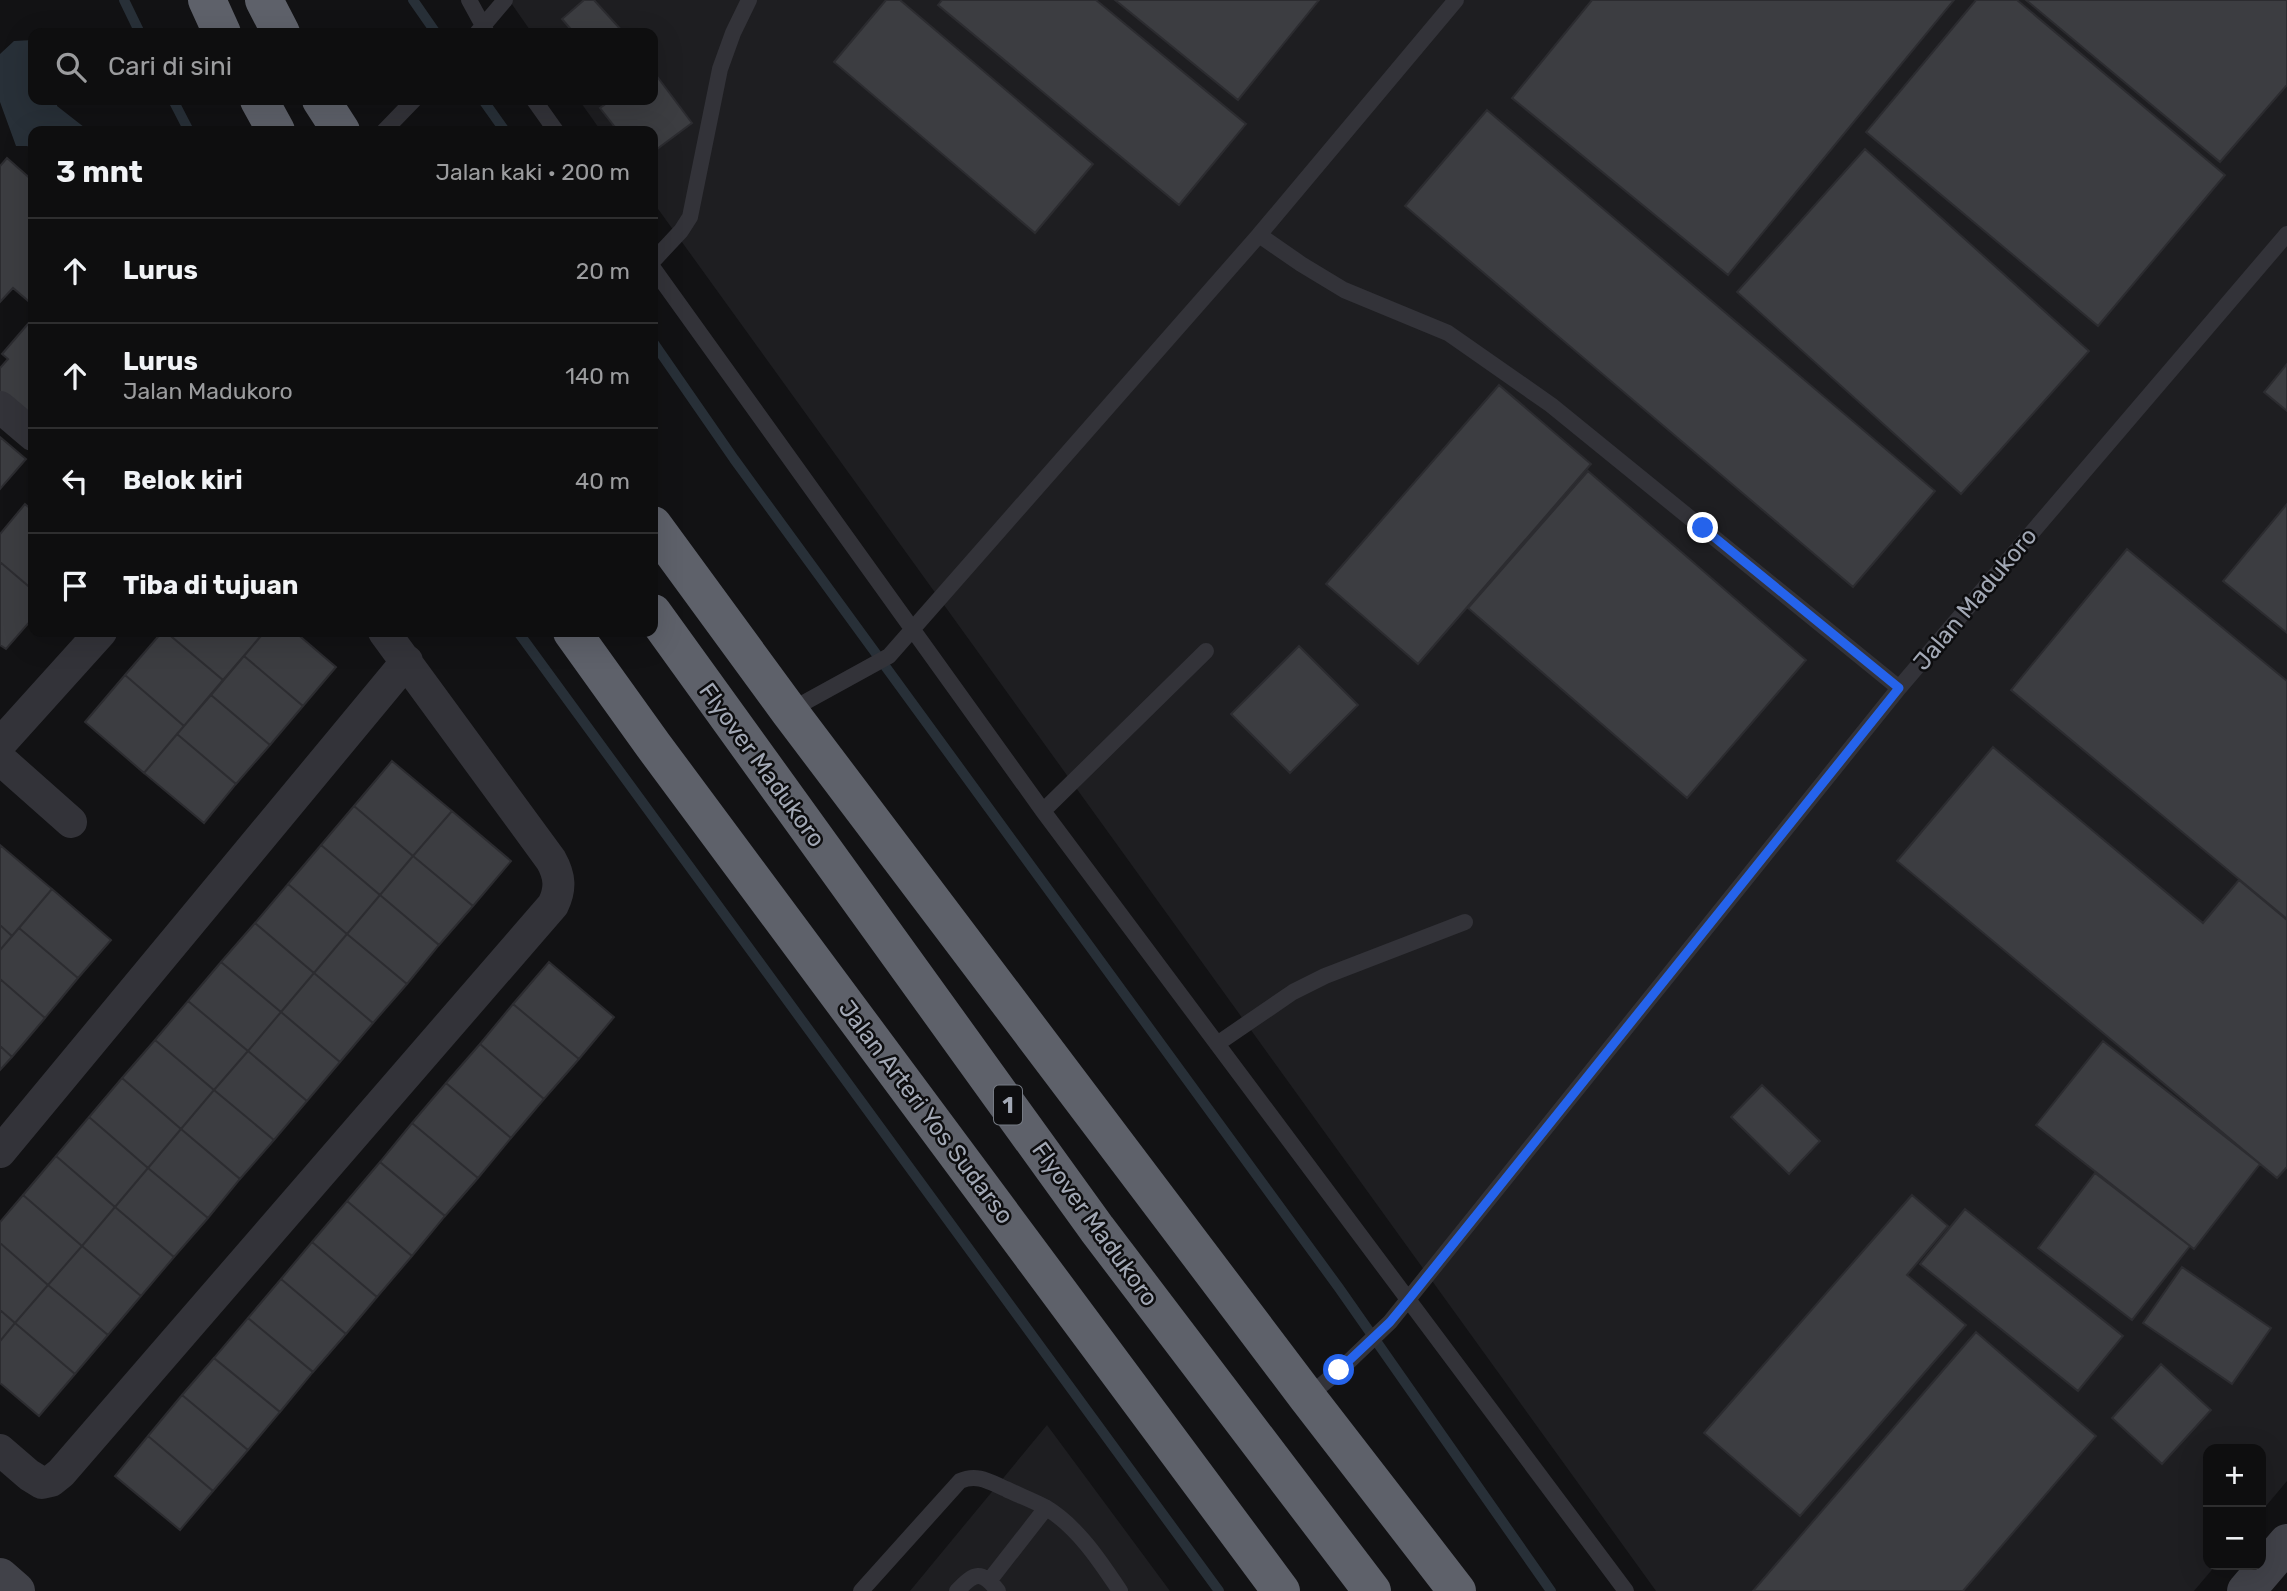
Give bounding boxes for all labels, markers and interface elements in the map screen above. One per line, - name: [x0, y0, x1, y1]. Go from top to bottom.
- search box: [28, 28, 658, 105]
- icon: search: [52, 48, 90, 86]
- text: Cari di sini: [108, 51, 232, 82]
- text: 3 mnt: [56, 154, 143, 190]
- text: Jalan kaki · 200 m: [436, 158, 630, 186]
- icon: ahead: [56, 252, 94, 290]
- text: Lurus: [123, 255, 198, 286]
- text: 20 m: [576, 257, 630, 285]
- text: Lurus: [123, 346, 198, 377]
- icon: ahead: [56, 357, 94, 395]
- text: 140 m: [565, 362, 630, 390]
- text: Jalan Madukoro: [123, 377, 293, 405]
- icon: left: [56, 462, 94, 500]
- text: Belok kiri: [123, 465, 243, 496]
- text: 40 m: [575, 467, 630, 495]
- route end: [1687, 512, 1718, 543]
- street label: Jalan Madukoro: [1907, 522, 2043, 676]
- icon: arrive: [56, 567, 94, 605]
- text: Tiba di tujuan: [123, 570, 298, 601]
- street label: Flyover Madukoro: [693, 677, 831, 853]
- street label: Jalan Arteri Yos Sudarso: [833, 995, 1019, 1229]
- road number: 1: [994, 1086, 1022, 1124]
- street label: Flyover Madukoro: [1026, 1136, 1164, 1312]
- route start: [1323, 1354, 1354, 1385]
- map controls: [2203, 1444, 2266, 1570]
- button: +: [2203, 1444, 2266, 1507]
- button: −: [2203, 1507, 2266, 1570]

